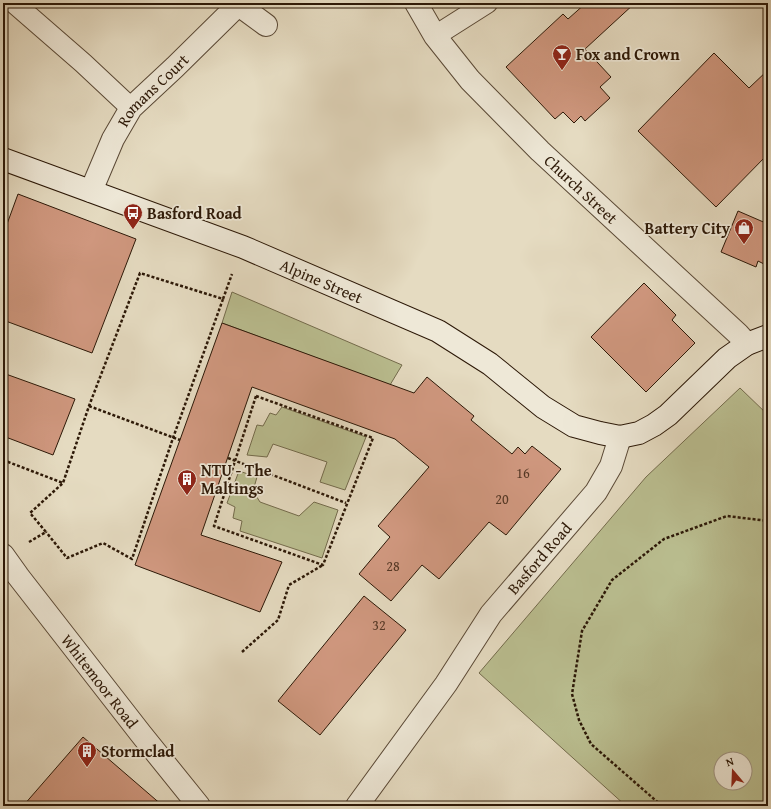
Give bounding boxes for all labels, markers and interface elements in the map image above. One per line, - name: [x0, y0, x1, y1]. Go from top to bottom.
- place label: Fox and Crown: [576, 42, 680, 66]
- bar icon: Fox and Crown: [551, 43, 573, 71]
- street label: Romans Court: [111, 48, 194, 131]
- street label: Church Street: [539, 149, 624, 229]
- place label: Basford Road: [147, 201, 243, 225]
- bus stop icon: Basford Road: [122, 202, 144, 230]
- place label: Battery City: [645, 216, 731, 240]
- shop icon: Battery City: [733, 217, 755, 245]
- street label: Alpine Street: [276, 252, 367, 309]
- place label: NTU - The Maltings: [201, 458, 272, 500]
- house number: 16: [516, 463, 530, 483]
- building icon: NTU - The Maltings: [176, 468, 198, 496]
- house number: 20: [495, 489, 509, 509]
- street label: Basford Road: [501, 516, 577, 599]
- house number: 28: [386, 556, 400, 576]
- house number: 32: [372, 615, 386, 635]
- street label: Whitemoor Road: [56, 629, 144, 734]
- place label: Stormclad: [101, 739, 175, 763]
- building icon: Stormclad: [76, 740, 98, 768]
- north arrow: [713, 751, 753, 791]
- text: N: [724, 753, 736, 770]

